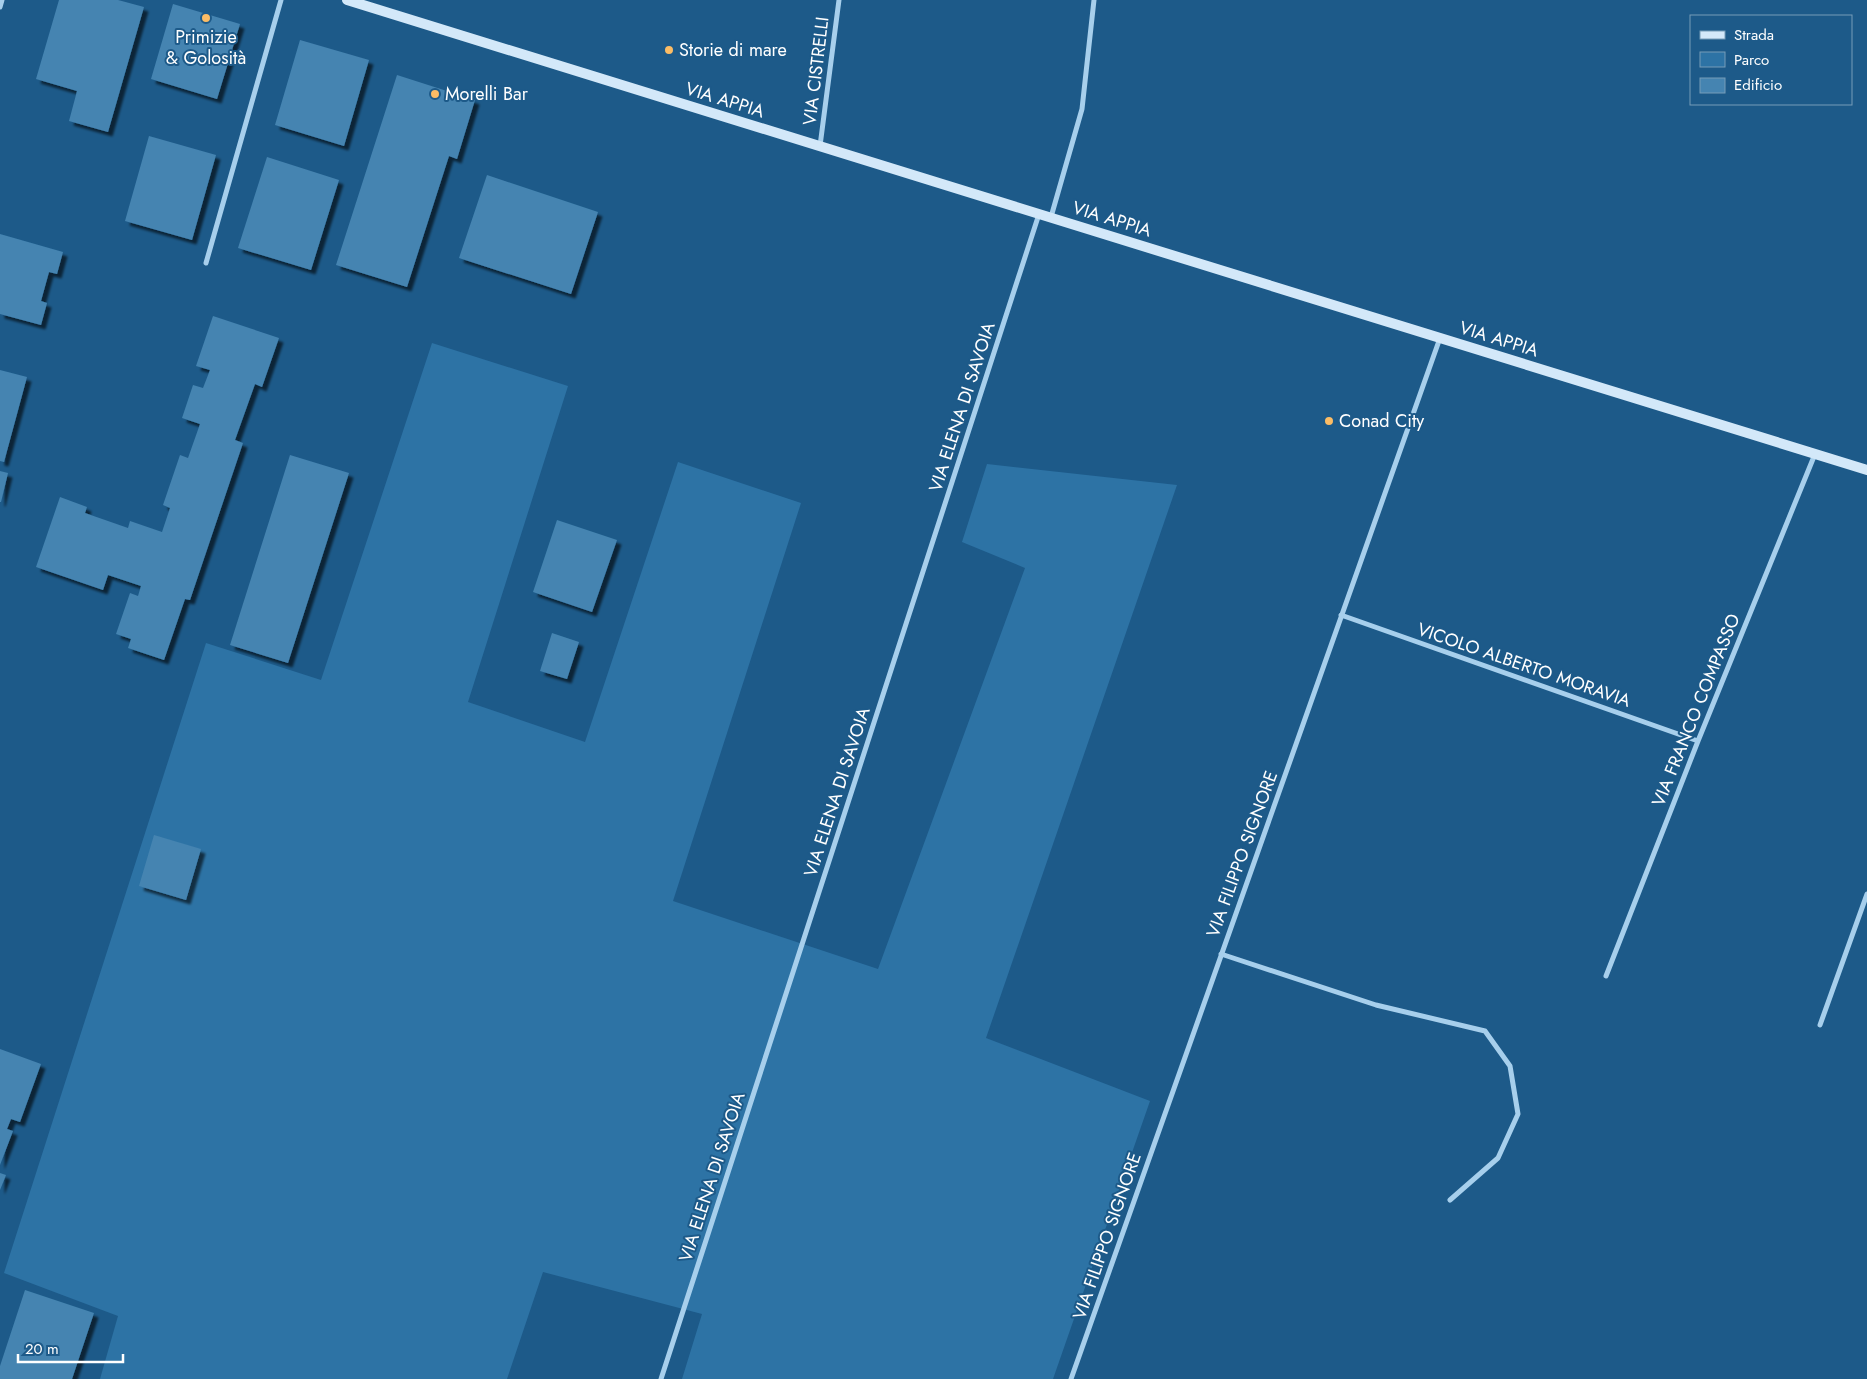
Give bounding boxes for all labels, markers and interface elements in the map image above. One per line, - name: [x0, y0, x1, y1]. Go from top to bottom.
- marker: Primizie & Golosità: [200, 12, 212, 24]
- street label: VIA CISTRELLI: [796, 15, 836, 127]
- legend: [1690, 15, 1852, 105]
- place label: Primizie & Golosità: [166, 24, 246, 71]
- text: Strada: [1734, 24, 1774, 46]
- place label: Storie di mare: [679, 37, 787, 63]
- marker: Storie di mare: [663, 44, 675, 56]
- text: Parco: [1734, 49, 1769, 71]
- text: Edificio: [1734, 74, 1782, 96]
- street label: VIA APPIA: [682, 76, 768, 124]
- place label: Morelli Bar: [445, 81, 529, 107]
- marker: Morelli Bar: [429, 88, 441, 100]
- street label: VIA APPIA: [1069, 195, 1155, 243]
- street label: VIA APPIA: [1456, 315, 1542, 363]
- street label: VIA ELENA DI SAVOIA: [922, 319, 1002, 495]
- place label: Conad City: [1339, 408, 1424, 434]
- marker: Conad City: [1323, 415, 1335, 427]
- street label: VIA FRANCO COMPASSO: [1645, 610, 1747, 810]
- street label: VICOLO ALBERTO MORAVIA: [1414, 616, 1634, 714]
- street label: VIA ELENA DI SAVOIA: [797, 704, 877, 880]
- street label: VIA FILIPPO SIGNORE: [1200, 767, 1284, 941]
- street label: VIA ELENA DI SAVOIA: [672, 1089, 752, 1265]
- street label: VIA FILIPPO SIGNORE: [1066, 1149, 1148, 1323]
- scale bar: [18, 1332, 122, 1364]
- text: 20 m: [25, 1338, 59, 1360]

